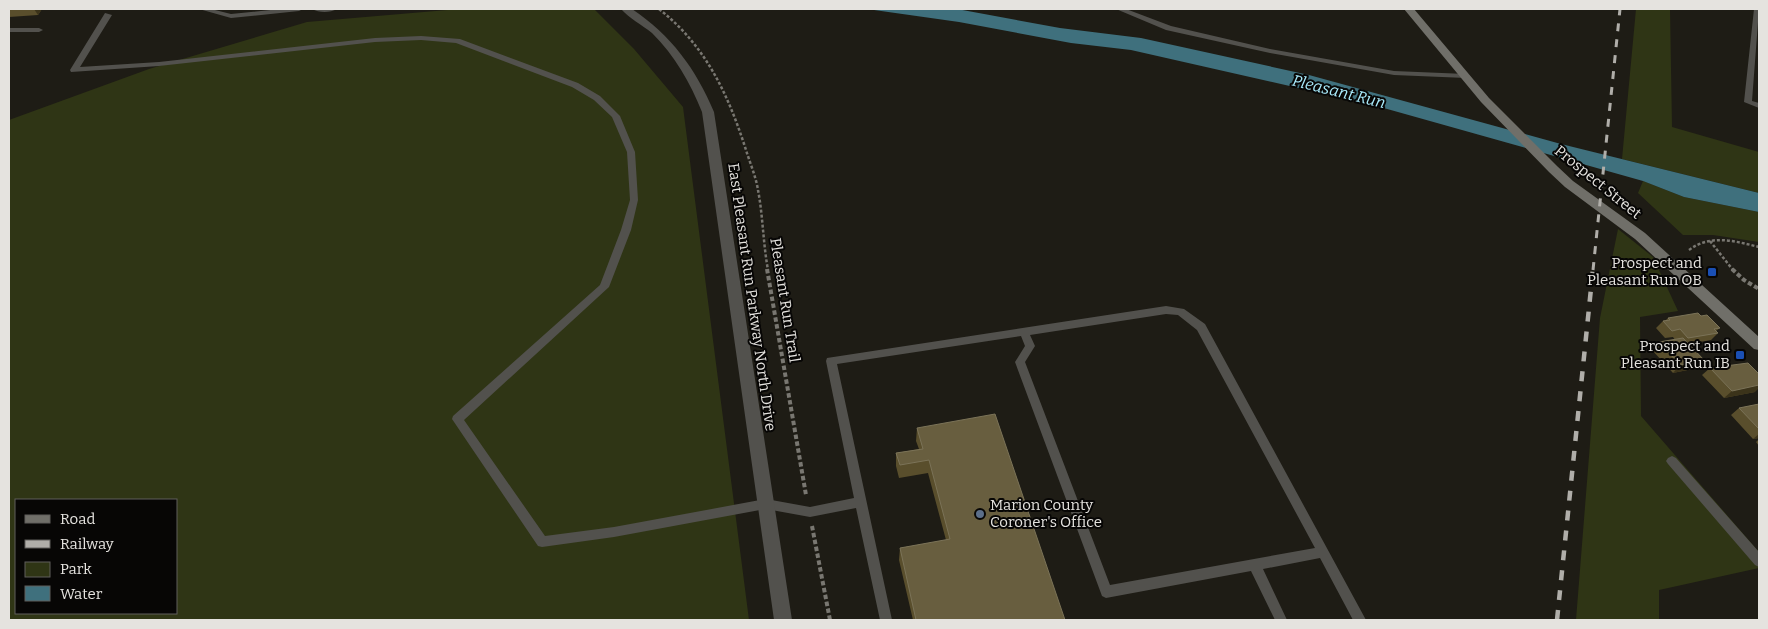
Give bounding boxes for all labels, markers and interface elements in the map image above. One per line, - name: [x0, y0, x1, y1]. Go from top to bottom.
- water label: Pleasant Run: [1290, 71, 1388, 112]
- street label: Prospect Street: [1551, 142, 1645, 223]
- street label: East Pleasant Run Parkway North Drive: [724, 162, 780, 432]
- street label: Pleasant Run Trail: [766, 236, 804, 364]
- place label: Prospect and Pleasant Run OB: [1587, 254, 1702, 289]
- marker: Prospect and Pleasant Run OB: [1706, 266, 1718, 278]
- place label: Prospect and Pleasant Run IB: [1621, 337, 1730, 372]
- marker: Prospect and Pleasant Run IB: [1734, 349, 1746, 361]
- place label: Marion County Coroner's Office: [990, 496, 1102, 531]
- legend: [15, 499, 178, 614]
- marker: Marion County Coroner's Office: [974, 508, 986, 520]
- text: Road: [60, 510, 95, 528]
- text: Railway: [60, 535, 114, 553]
- text: Park: [60, 560, 92, 578]
- text: Water: [60, 585, 103, 603]

